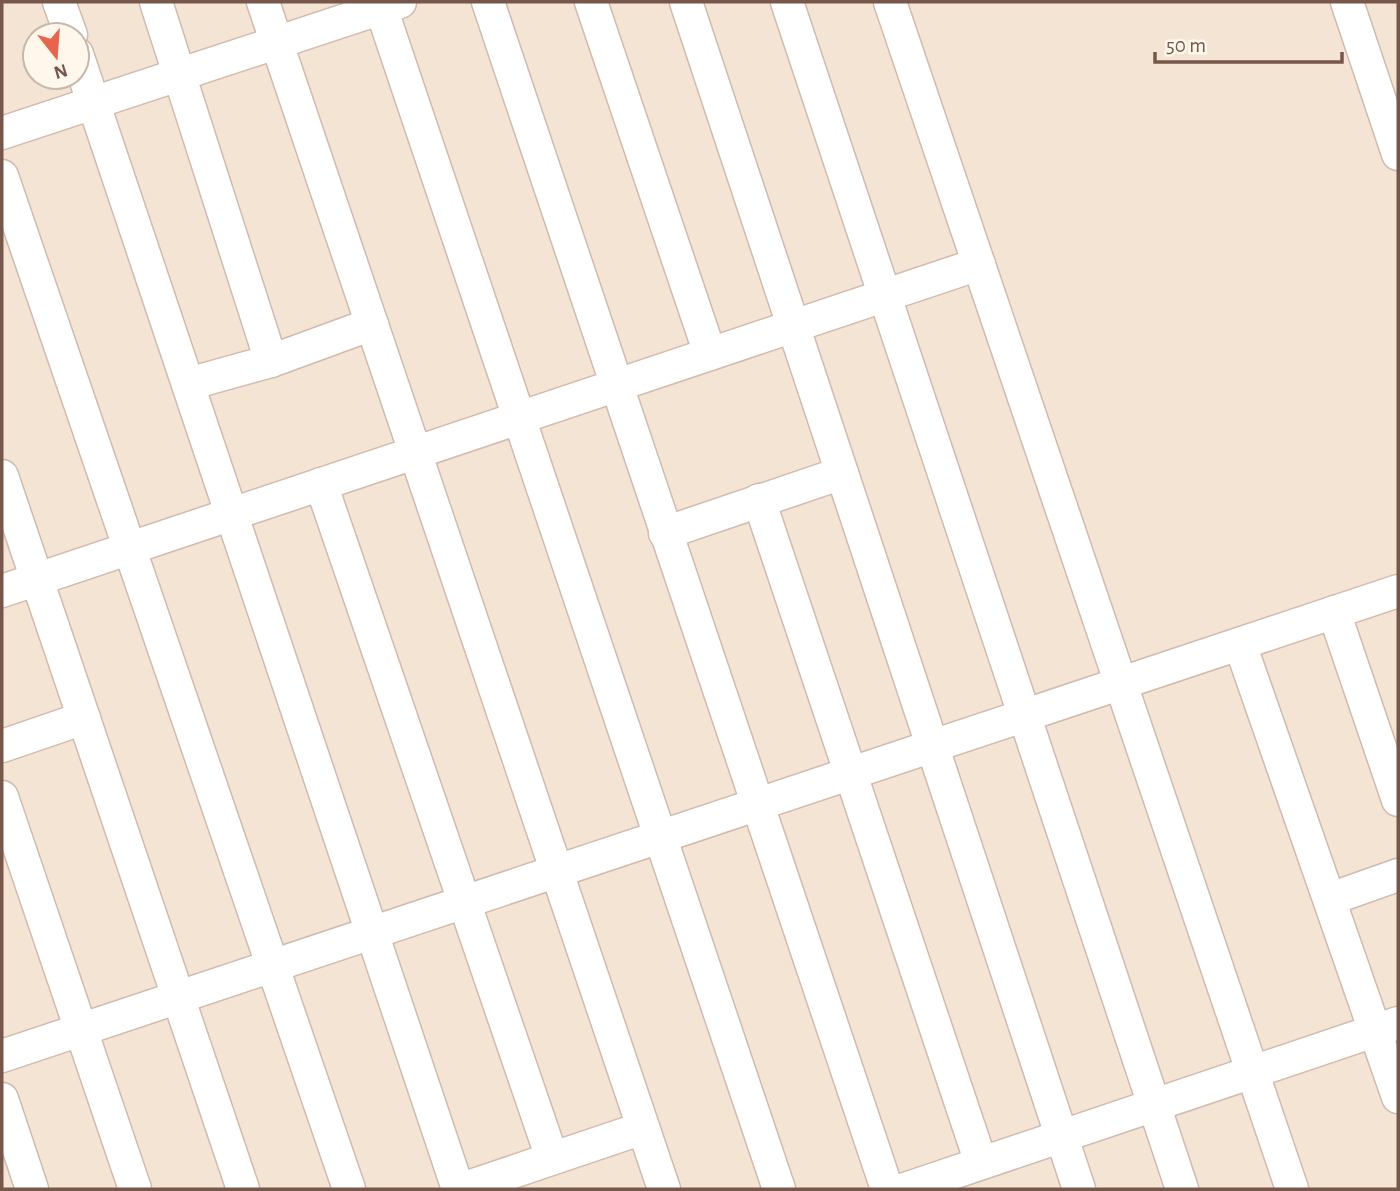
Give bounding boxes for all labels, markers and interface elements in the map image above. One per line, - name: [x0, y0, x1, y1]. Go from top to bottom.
- north arrow: [21, 21, 91, 91]
- scale bar: [1155, 21, 1342, 65]
- text: 50 m: [1166, 35, 1206, 56]
- text: N: [51, 60, 70, 82]

